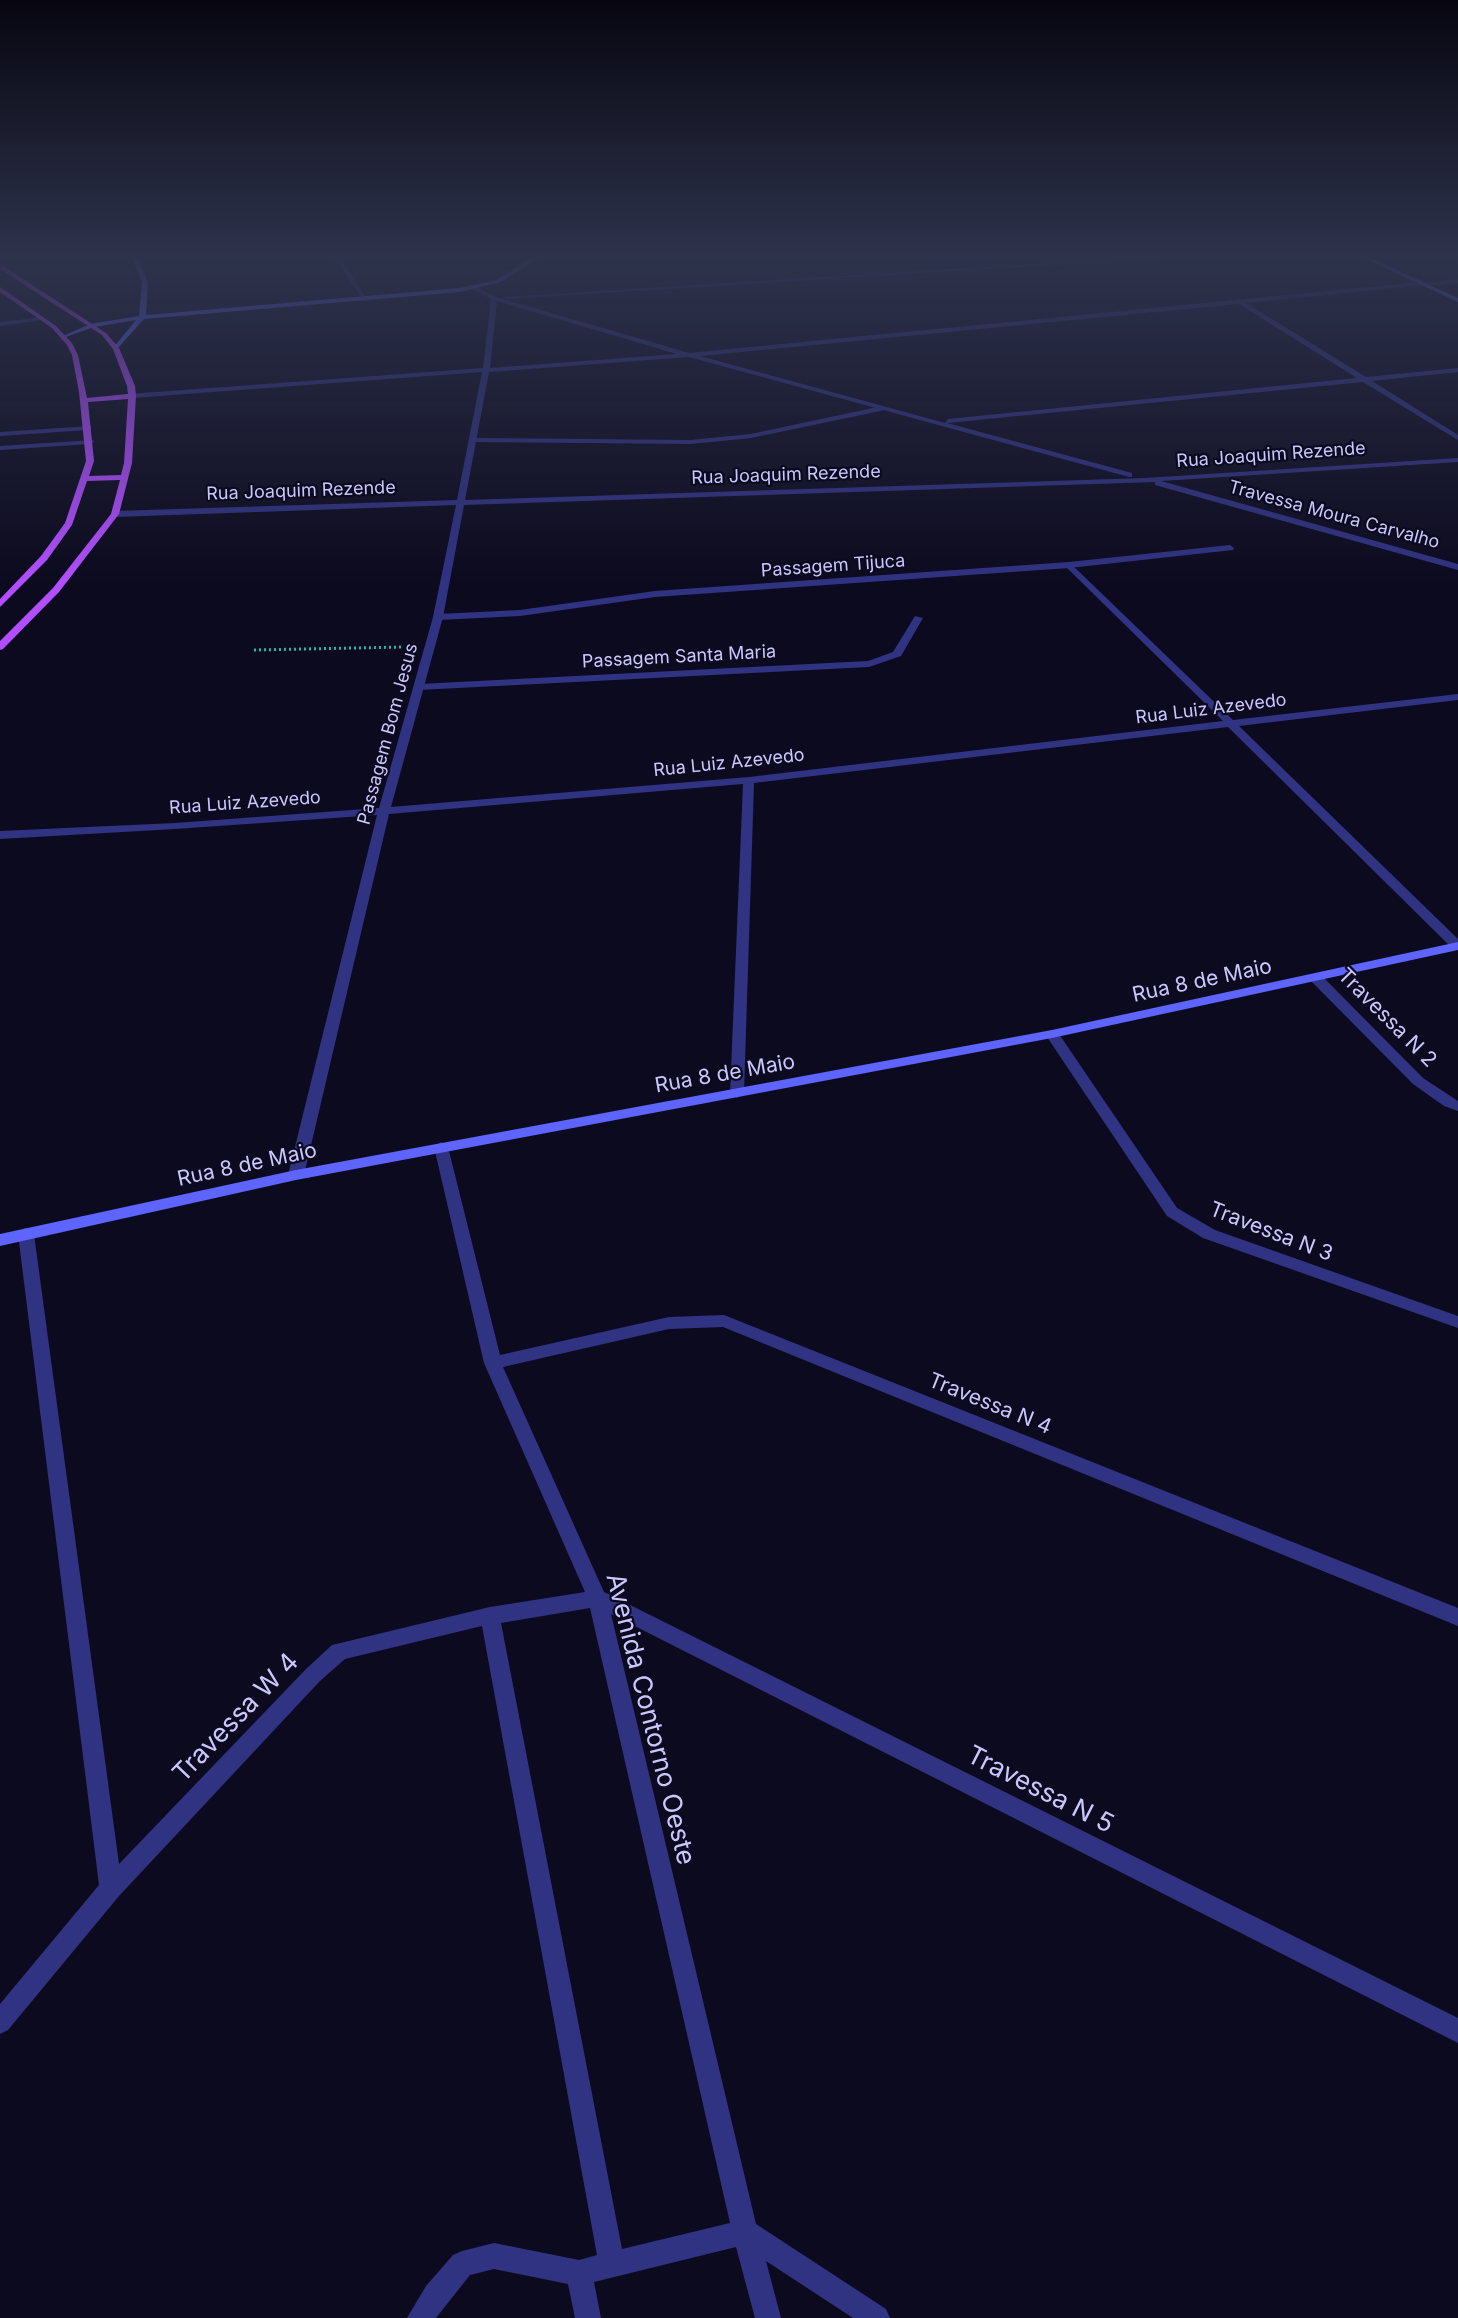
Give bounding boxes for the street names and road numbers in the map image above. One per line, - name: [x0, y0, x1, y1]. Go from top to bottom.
- street label: Rua Joaquim Rezende: [1176, 438, 1366, 472]
- street label: Rua Joaquim Rezende: [691, 461, 881, 489]
- street label: Travessa Moura Carvalho: [1226, 476, 1442, 554]
- street label: Rua Joaquim Rezende: [206, 477, 396, 505]
- street label: Passagem Tijuca: [760, 550, 906, 582]
- street label: Passagem Bom Jesus: [353, 641, 423, 827]
- street label: Passagem Santa Maria: [581, 641, 777, 673]
- street label: Rua Luiz Azevedo: [1134, 689, 1288, 729]
- street label: Rua Luiz Azevedo: [652, 744, 806, 782]
- street label: Rua Luiz Azevedo: [168, 787, 322, 819]
- street label: Rua 8 de Maio: [1130, 954, 1274, 1008]
- street label: Travessa N 2: [1332, 963, 1442, 1073]
- street label: Rua 8 de Maio: [653, 1049, 797, 1099]
- street label: Rua 8 de Maio: [175, 1138, 319, 1192]
- street label: Travessa N 3: [1206, 1197, 1336, 1267]
- street label: Travessa N 4: [925, 1368, 1055, 1440]
- street label: Avenida Contorno Oeste: [599, 1570, 701, 1868]
- street label: Travessa W 4: [167, 1647, 305, 1789]
- street label: Travessa N 5: [961, 1740, 1119, 1840]

